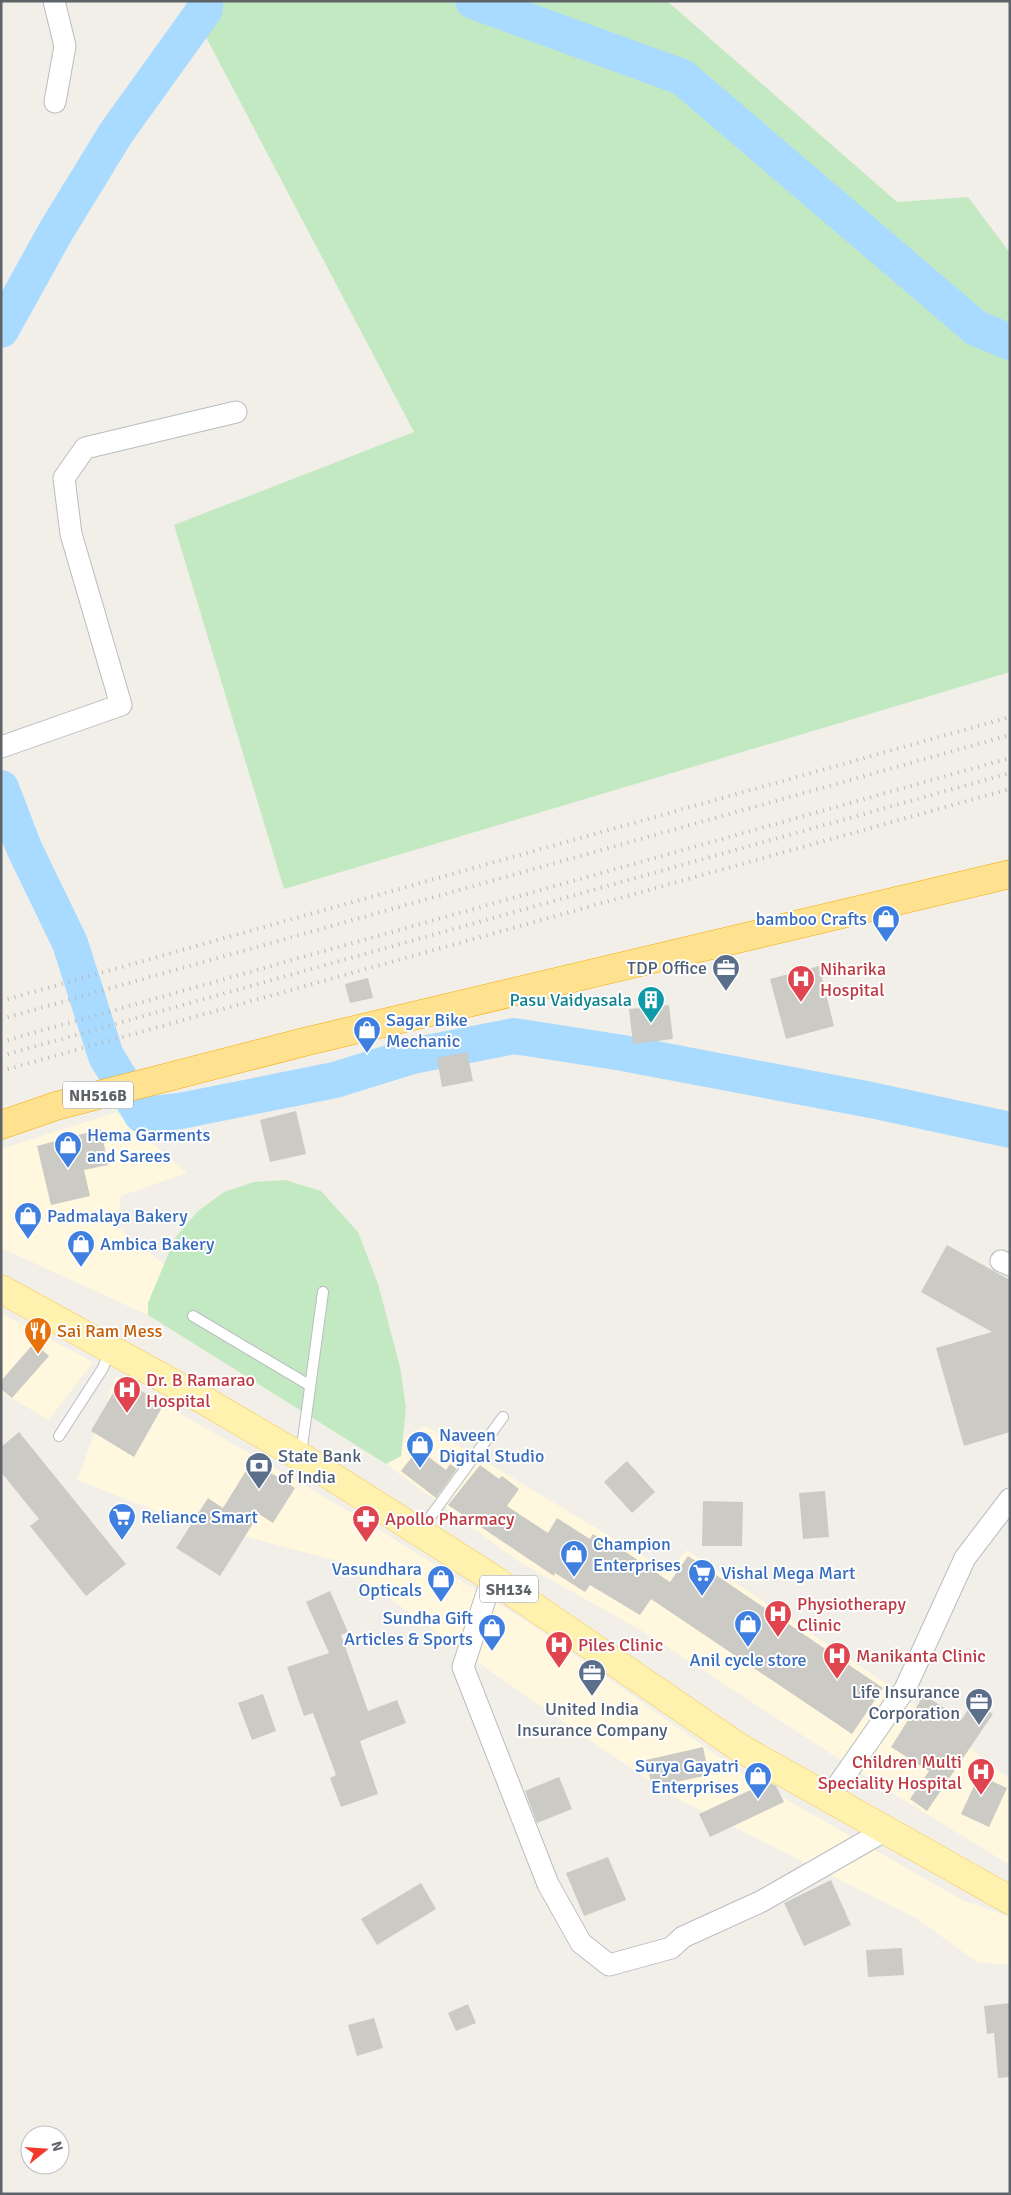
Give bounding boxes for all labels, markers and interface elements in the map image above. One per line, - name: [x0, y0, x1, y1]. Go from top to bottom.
- shop icon: bamboo Crafts: [871, 904, 901, 943]
- place label: bamboo Crafts: [756, 908, 867, 930]
- office icon: TDP Office: [711, 953, 741, 992]
- place label: TDP Office: [627, 957, 707, 979]
- place label: Niharika Hospital: [820, 958, 886, 1001]
- hospital icon: Niharika Hospital: [786, 964, 816, 1003]
- building icon: Pasu Vaidyasala: [636, 985, 666, 1024]
- place label: Pasu Vaidyasala: [509, 989, 632, 1011]
- place label: Sagar Bike Mechanic: [386, 1009, 468, 1052]
- shop icon: Sagar Bike Mechanic: [352, 1015, 382, 1054]
- road number: NH516B: [63, 1082, 133, 1108]
- place label: Hema Garments and Sarees: [87, 1124, 210, 1167]
- shop icon: Hema Garments and Sarees: [53, 1130, 83, 1169]
- shop icon: Padmalaya Bakery: [13, 1201, 43, 1240]
- place label: Padmalaya Bakery: [47, 1205, 188, 1227]
- shop icon: Ambica Bakery: [66, 1229, 96, 1268]
- place label: Ambica Bakery: [100, 1233, 215, 1255]
- restaurant icon: Sai Ram Mess: [23, 1316, 53, 1355]
- place label: Sai Ram Mess: [57, 1320, 163, 1342]
- place label: Dr. B Ramarao Hospital: [146, 1369, 255, 1412]
- hospital icon: Dr. B Ramarao Hospital: [112, 1375, 142, 1414]
- place label: Naveen Digital Studio: [439, 1424, 544, 1467]
- shop icon: Naveen Digital Studio: [405, 1430, 435, 1469]
- place label: State Bank of India: [278, 1445, 361, 1488]
- bank icon: State Bank of India: [244, 1451, 274, 1490]
- supermarket icon: Reliance Smart: [107, 1502, 137, 1541]
- pharmacy icon: Apollo Pharmacy: [351, 1504, 381, 1543]
- place label: Reliance Smart: [141, 1506, 258, 1528]
- place label: Apollo Pharmacy: [385, 1508, 515, 1530]
- place label: Champion Enterprises: [593, 1533, 681, 1576]
- shop icon: Champion Enterprises: [559, 1539, 589, 1578]
- place label: Vasundhara Opticals: [332, 1558, 422, 1601]
- supermarket icon: Vishal Mega Mart: [687, 1558, 717, 1597]
- place label: Vishal Mega Mart: [721, 1562, 855, 1584]
- shop icon: Vasundhara Opticals: [426, 1564, 456, 1603]
- road number: SH134: [480, 1576, 538, 1602]
- place label: Physiotherapy Clinic: [797, 1593, 906, 1636]
- hospital icon: Physiotherapy Clinic: [763, 1599, 793, 1638]
- place label: Sundha Gift Articles & Sports: [344, 1607, 473, 1650]
- shop icon: Anil cycle store: [733, 1609, 763, 1648]
- shop icon: Sundha Gift Articles & Sports: [477, 1613, 507, 1652]
- hospital icon: Piles Clinic: [544, 1630, 574, 1669]
- place label: Piles Clinic: [578, 1634, 663, 1656]
- hospital icon: Manikanta Clinic: [822, 1641, 852, 1680]
- place label: Manikanta Clinic: [856, 1645, 986, 1667]
- place label: Anil cycle store: [690, 1649, 806, 1671]
- office icon: United India Insurance Company: [577, 1658, 607, 1697]
- place label: Life Insurance Corporation: [852, 1681, 960, 1724]
- office icon: Life Insurance Corporation: [964, 1687, 994, 1726]
- place label: United India Insurance Company: [517, 1698, 668, 1741]
- place label: Children Multi Speciality Hospital: [818, 1751, 962, 1794]
- place label: Surya Gayatri Enterprises: [635, 1755, 739, 1798]
- hospital icon: Children Multi Speciality Hospital: [966, 1757, 996, 1796]
- shop icon: Surya Gayatri Enterprises: [743, 1761, 773, 1800]
- north arrow: [20, 2125, 70, 2175]
- text: N: [47, 2139, 67, 2153]

